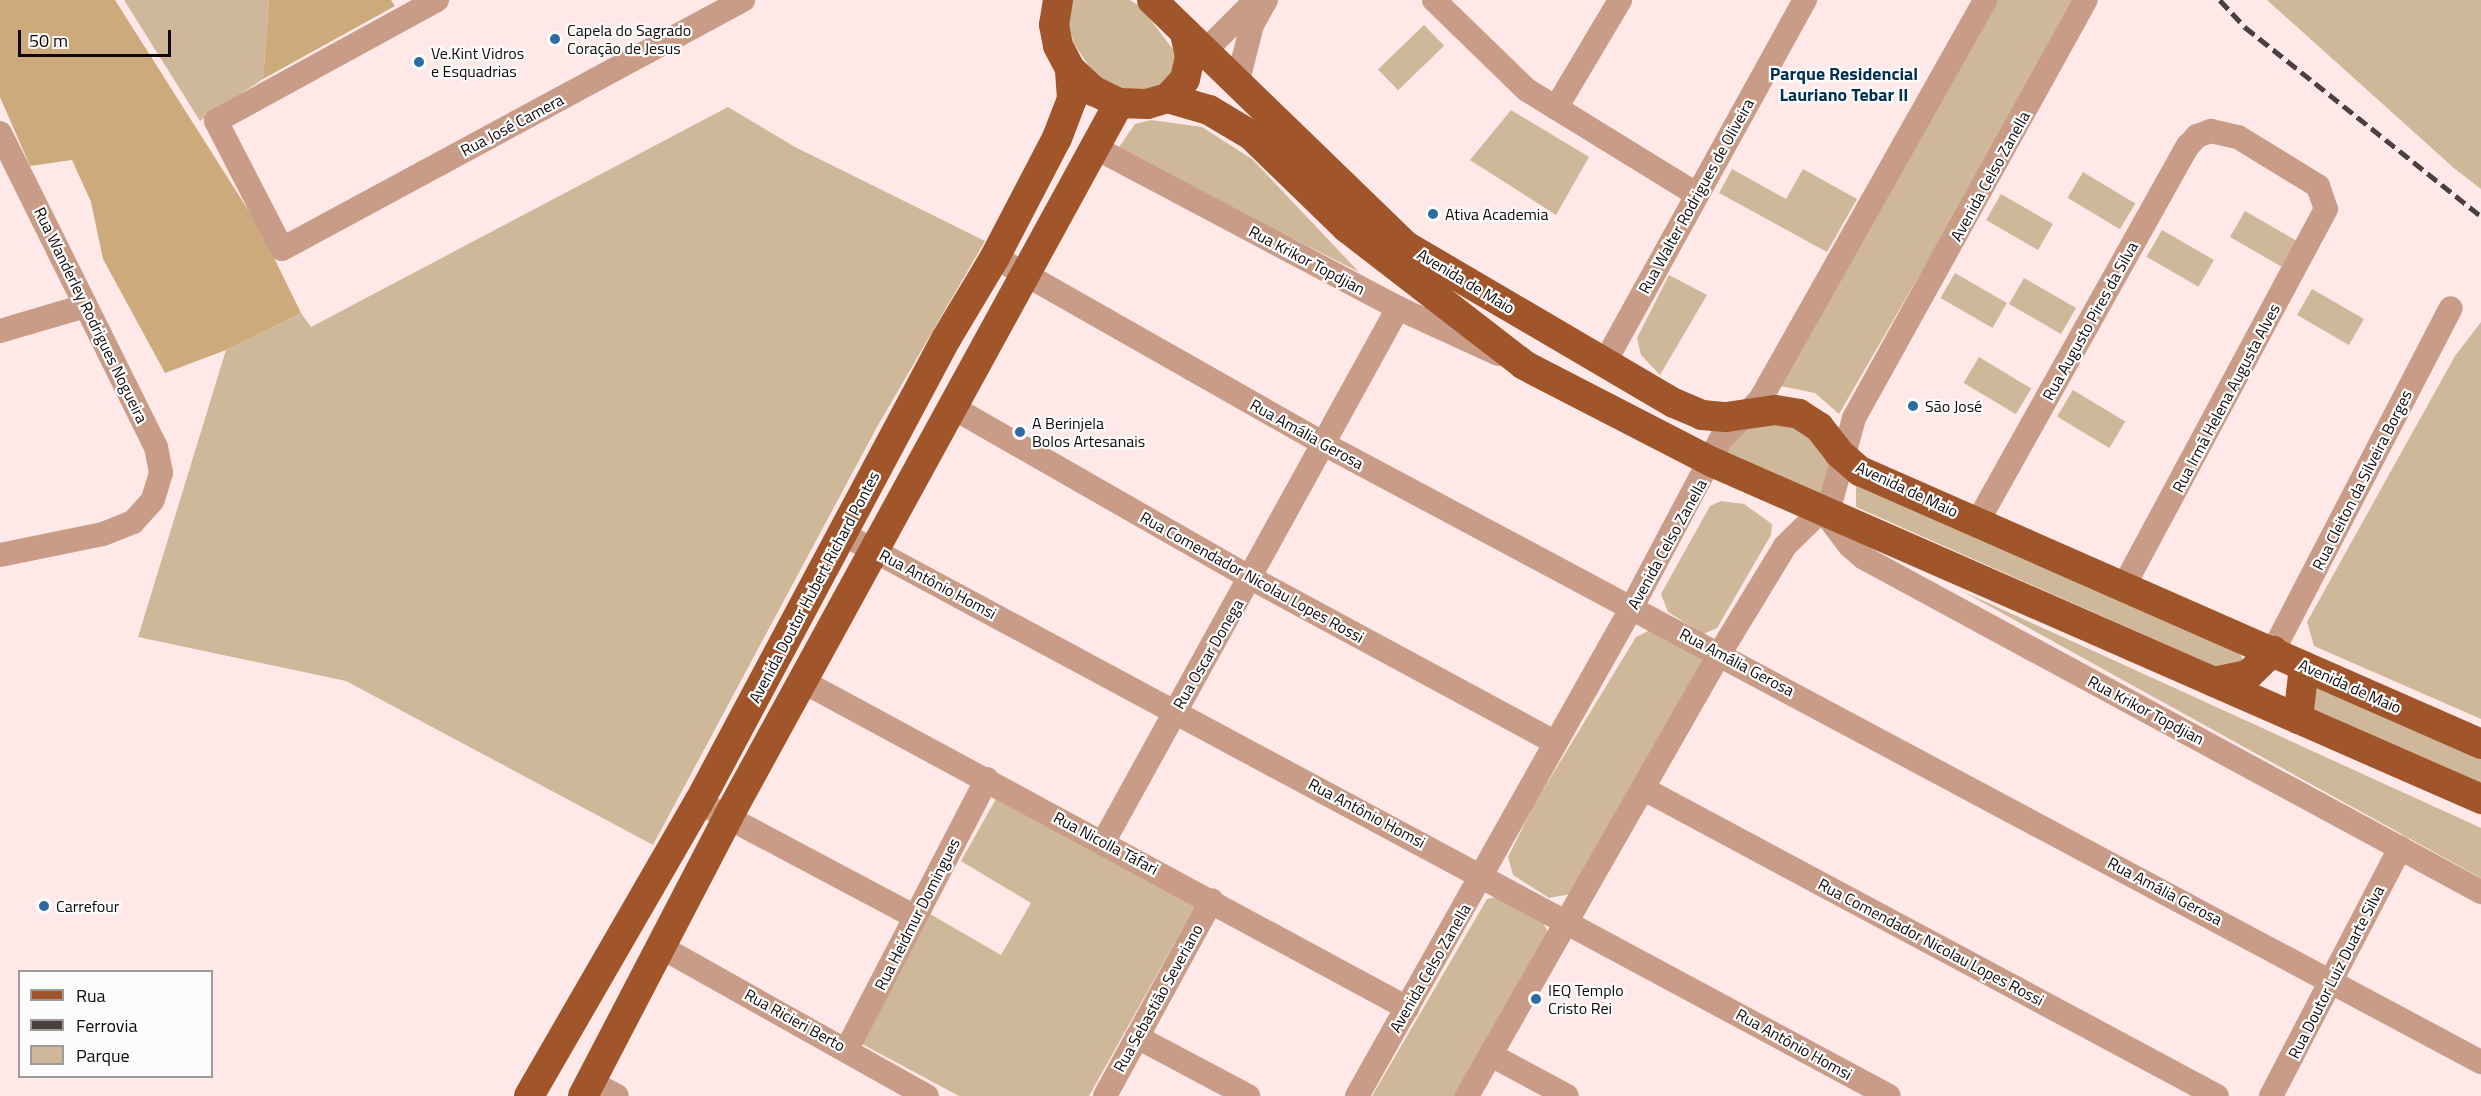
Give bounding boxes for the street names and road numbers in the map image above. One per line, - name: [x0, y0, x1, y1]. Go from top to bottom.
- street label: Rua José Camera: [457, 90, 567, 160]
- street label: Rua Walter Rodrigues de Oliveira: [1634, 95, 1758, 297]
- street label: Avenida Celso Zanella: [1946, 108, 2034, 244]
- street label: Rua Wanderley Rodrigues Nogueira: [30, 204, 152, 426]
- street label: Rua Krikor Topdjian: [1246, 221, 1368, 299]
- street label: Rua Augusto Pires da Silva: [2038, 238, 2142, 404]
- street label: Avenida de Maio: [1414, 244, 1518, 318]
- street label: Rua Irmã Helena Augusta Alves: [2168, 301, 2284, 495]
- street label: Rua Cleiton da Silveira Borges: [2308, 387, 2416, 573]
- street label: Rua Amália Gerosa: [1247, 395, 1367, 473]
- street label: Avenida de Maio: [1853, 457, 1961, 521]
- street label: Avenida Doutor Hubert Richard Pontes: [745, 468, 883, 706]
- street label: Avenida Celso Zanella: [1623, 476, 1711, 612]
- street label: Rua Comendador Nicolau Lopes Rossi: [1137, 507, 1367, 647]
- street label: Rua Antônio Homsi: [876, 545, 1000, 623]
- street label: Rua Oscar Donega: [1169, 596, 1247, 712]
- street label: Rua Amália Gerosa: [1677, 624, 1797, 700]
- street label: Avenida de Maio: [2296, 655, 2404, 717]
- street label: Rua Krikor Topdjian: [2085, 671, 2207, 749]
- street label: Rua Antônio Homsi: [1305, 774, 1429, 852]
- street label: Rua Nicolla Táfari: [1050, 807, 1162, 879]
- street label: Rua Heidmur Domingues: [870, 835, 964, 993]
- street label: Rua Amália Gerosa: [2105, 853, 2225, 929]
- street label: Rua Comendador Nicolau Lopes Rossi: [1815, 874, 2047, 1010]
- street label: Rua Doutor Luiz Duarte Silva: [2284, 882, 2388, 1062]
- street label: Avenida Celso Zanella: [1385, 900, 1475, 1036]
- street label: Rua Sebastião Severiano: [1109, 921, 1207, 1075]
- street label: Rua Ricieri Berto: [741, 984, 849, 1056]
- street label: Rua Antônio Homsi: [1733, 1004, 1855, 1084]

